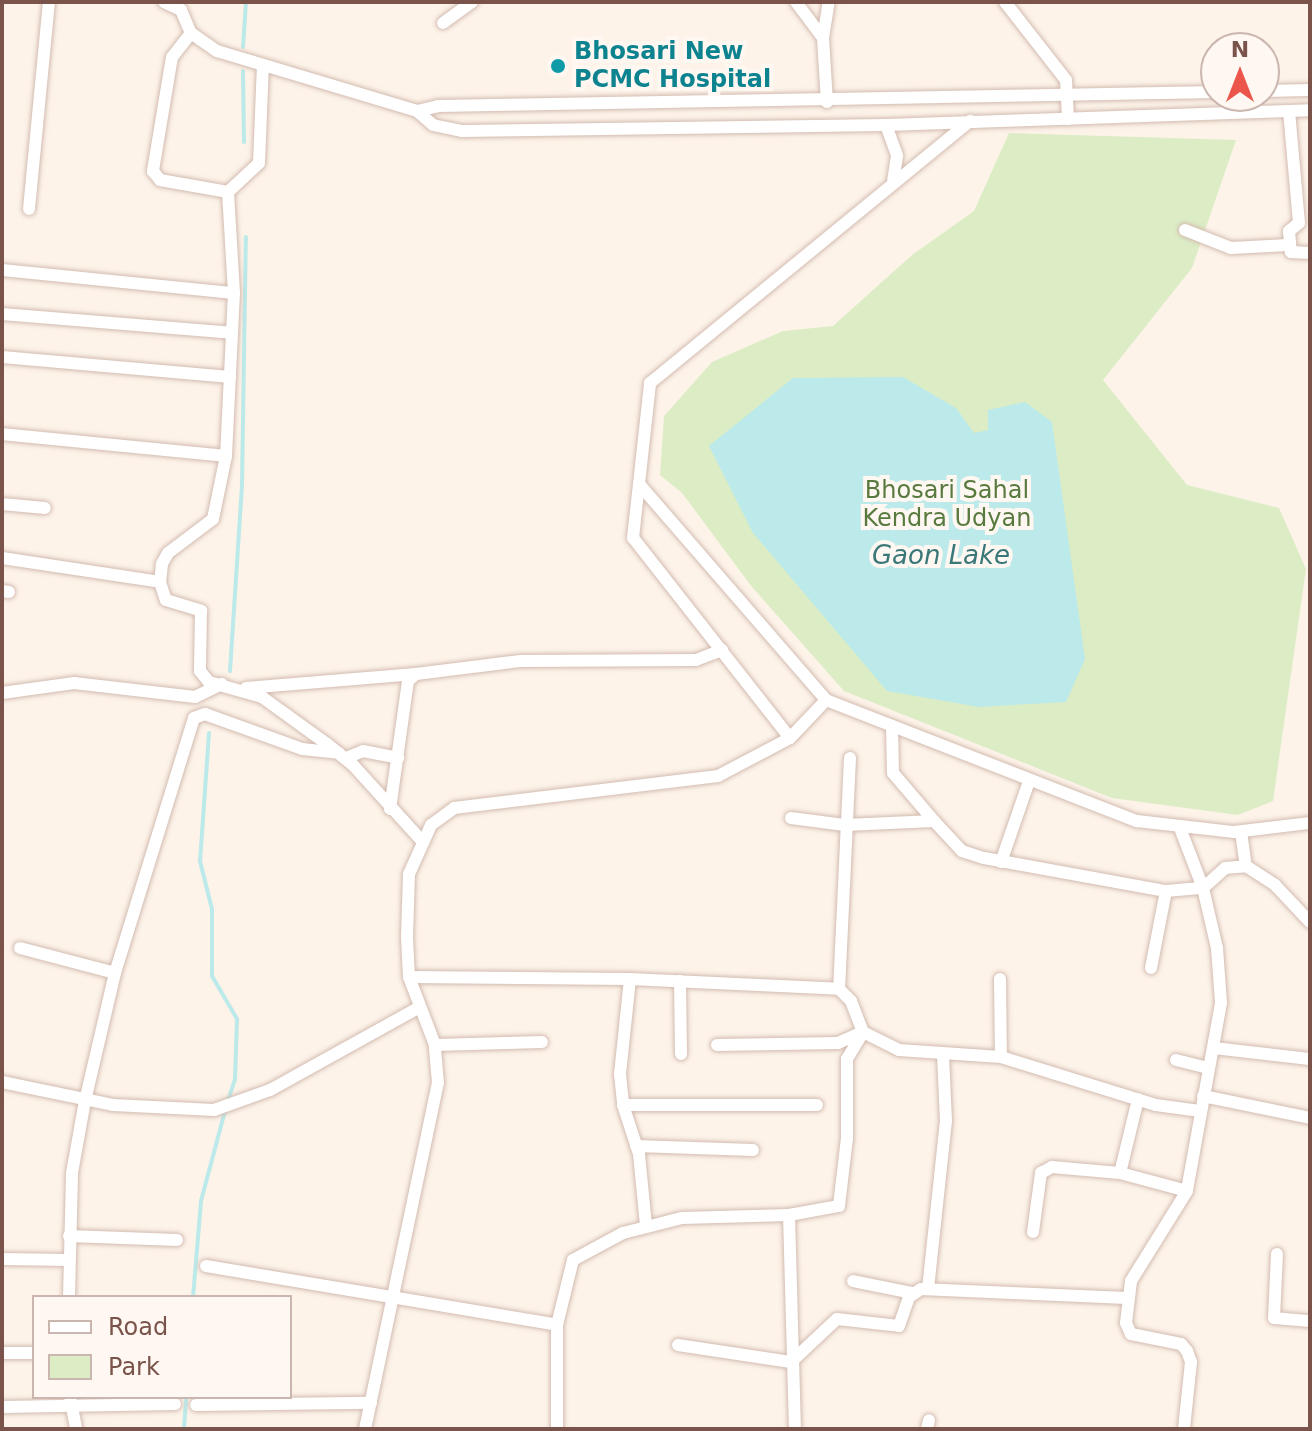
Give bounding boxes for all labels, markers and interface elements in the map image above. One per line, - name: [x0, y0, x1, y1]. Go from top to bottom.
- north arrow: [1200, 32, 1280, 112]
- text: N: [1231, 37, 1249, 62]
- place label: Bhosari New PCMC Hospital: [574, 38, 771, 94]
- marker: Bhosari New PCMC Hospital: [549, 57, 567, 75]
- park label: Bhosari Sahal Kendra Udyan: [863, 477, 1031, 533]
- water label: Gaon Lake: [872, 540, 1010, 572]
- legend: [32, 1295, 292, 1399]
- text: Road: [108, 1313, 168, 1341]
- text: Park: [108, 1353, 160, 1381]

